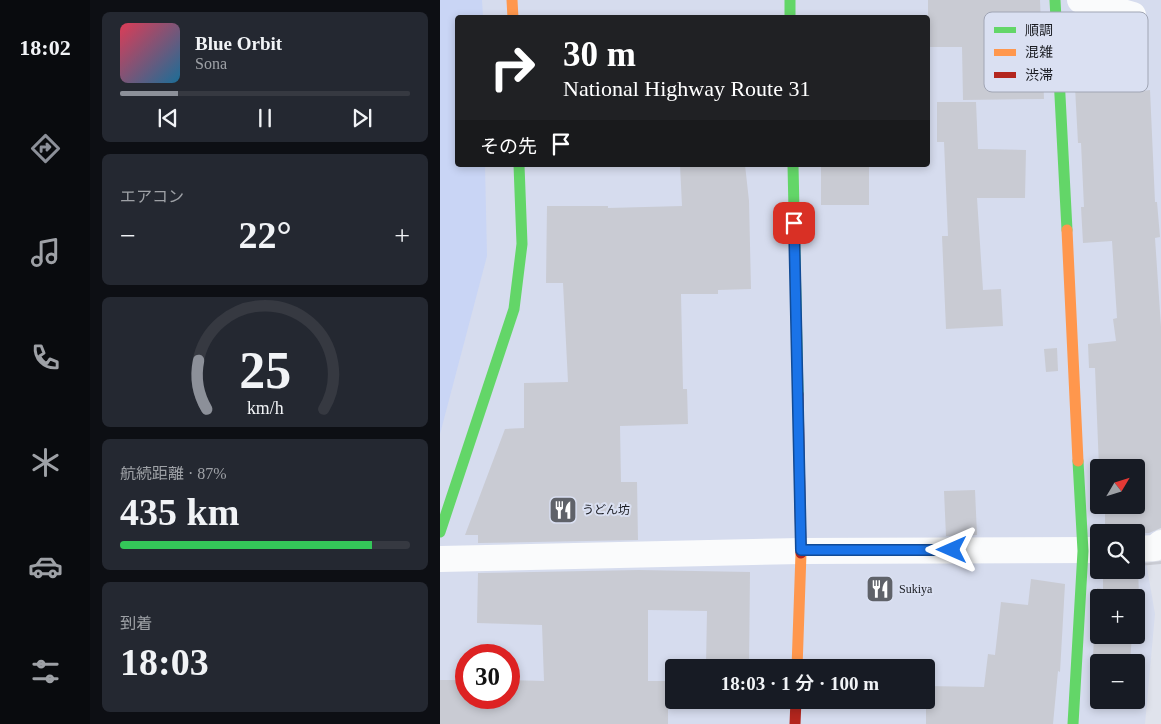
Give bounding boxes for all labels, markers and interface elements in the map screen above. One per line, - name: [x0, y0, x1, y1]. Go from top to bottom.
- legend: [984, 12, 1148, 92]
- text: 順調: [1025, 23, 1053, 38]
- text: Blue Orbit: [195, 33, 282, 54]
- text: 18:02: [19, 35, 71, 60]
- icon: right: [480, 35, 545, 100]
- text: 30 m: [563, 35, 636, 74]
- text: 混雑: [1025, 44, 1053, 60]
- text: Sona: [195, 55, 227, 72]
- text: 渋滞: [1025, 68, 1053, 83]
- text: National Highway Route 31: [563, 76, 810, 101]
- icon: previous: [154, 104, 182, 132]
- icon: pause: [251, 104, 279, 132]
- icon: next: [348, 104, 376, 132]
- icon: arrive: [547, 130, 575, 158]
- icon: directions: [28, 131, 63, 166]
- text: その先: [480, 136, 537, 157]
- text: エアコン: [120, 188, 184, 205]
- pin: [773, 202, 815, 244]
- icon: arrive: [780, 209, 808, 237]
- text: 22°: [238, 214, 292, 256]
- text: −: [120, 220, 136, 251]
- text: +: [394, 220, 410, 251]
- icon: music: [28, 235, 63, 270]
- icon: phone: [28, 340, 63, 375]
- text: 25: [239, 342, 291, 399]
- text: km/h: [247, 398, 283, 418]
- icon: climate: [28, 445, 63, 480]
- north arrow: [1090, 459, 1145, 514]
- map controls: [1090, 459, 1145, 709]
- text: 航続距離 · 87%: [120, 465, 227, 482]
- text: 435 km: [120, 491, 239, 533]
- restaurant icon: うどん坊: [548, 495, 578, 525]
- place label: うどん坊: [582, 503, 630, 517]
- position arrow: [925, 523, 977, 575]
- button: search: [1090, 524, 1145, 579]
- icon: car: [28, 549, 63, 584]
- restaurant icon: Sukiya: [865, 574, 895, 604]
- place label: Sukiya: [899, 582, 933, 596]
- button: +: [1090, 589, 1145, 644]
- text: 到着: [120, 615, 152, 632]
- text: 18:03: [120, 641, 209, 683]
- speed limit sign: 30: [455, 644, 520, 709]
- icon: filters: [28, 654, 63, 689]
- button: −: [1090, 654, 1145, 709]
- text: 18:03 · 1 分 · 100 m: [721, 673, 879, 694]

